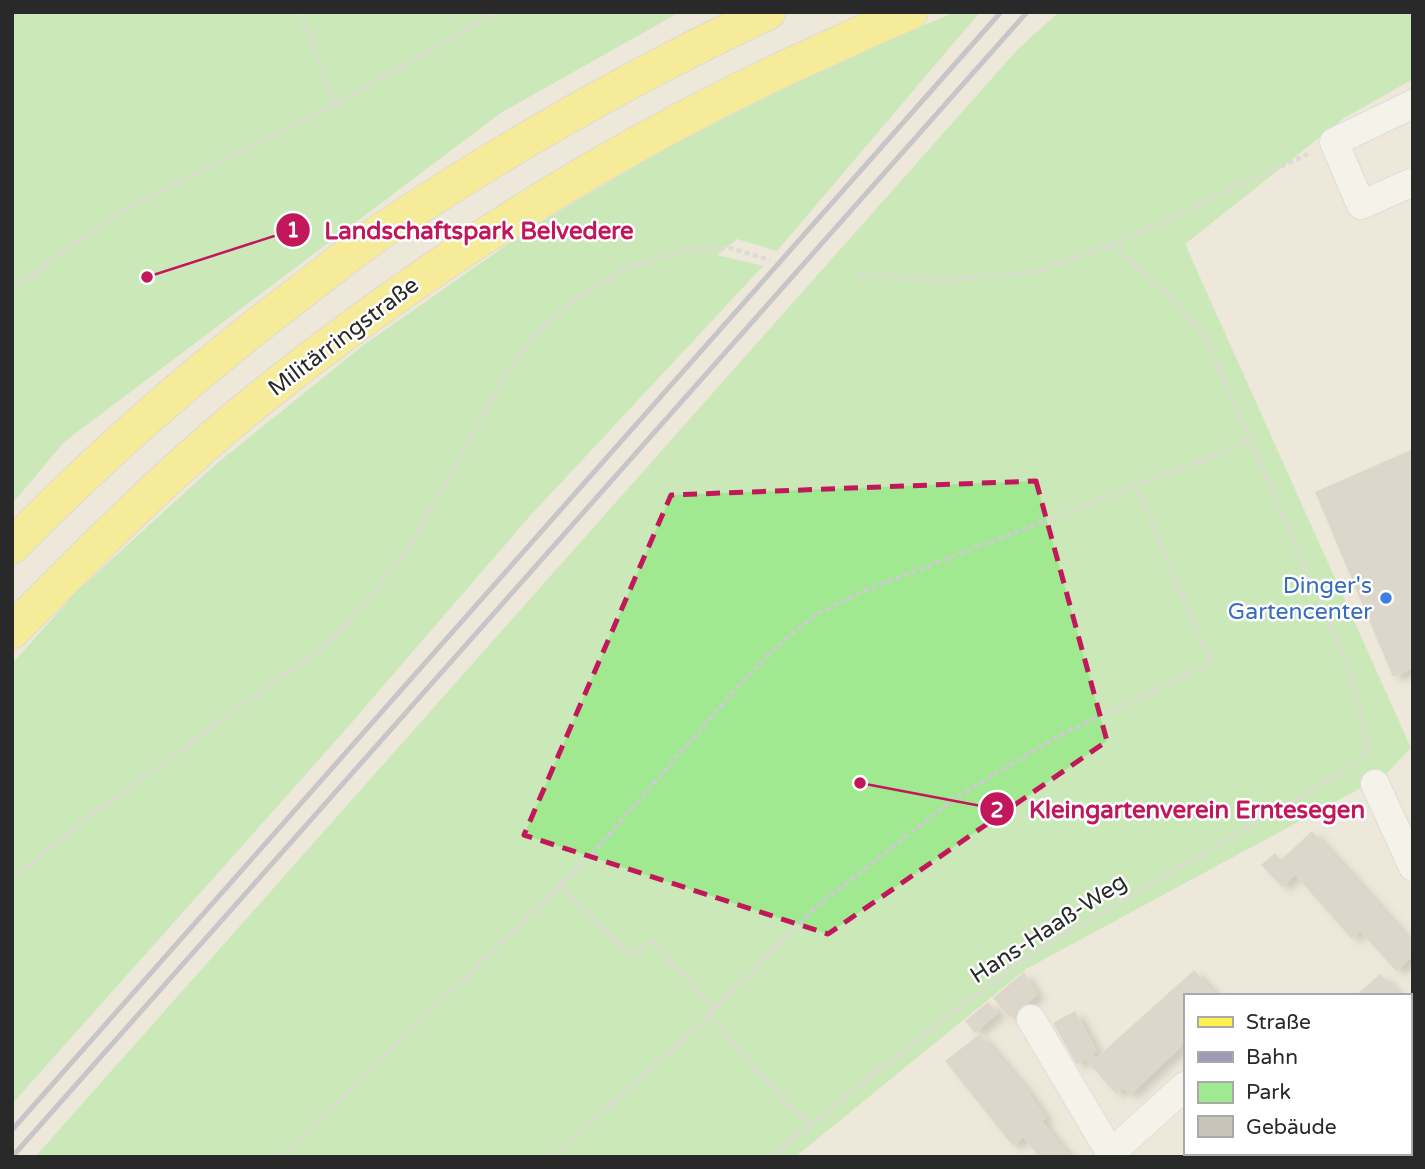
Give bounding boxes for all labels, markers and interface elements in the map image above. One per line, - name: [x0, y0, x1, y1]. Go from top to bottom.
- callout: Landschaftspark Belvedere: [276, 208, 648, 253]
- text: Landschaftspark Belvedere: [324, 217, 634, 246]
- text: 1: [286, 218, 300, 243]
- street label: Militärringstraße: [263, 271, 424, 403]
- place label: Dinger's Gartencenter: [1228, 572, 1372, 626]
- marker: Dinger's Gartencenter: [1378, 590, 1394, 606]
- callout: Kleingartenverein Erntesegen: [980, 787, 1379, 832]
- text: Kleingartenverein Erntesegen: [1029, 796, 1365, 825]
- text: 2: [990, 798, 1004, 823]
- street label: Hans-Haaß-Weg: [965, 868, 1132, 990]
- legend: [1184, 994, 1411, 1155]
- text: Straße: [1246, 1010, 1311, 1035]
- text: Bahn: [1246, 1045, 1298, 1070]
- text: Park: [1246, 1080, 1291, 1105]
- text: Gebäude: [1246, 1115, 1337, 1140]

